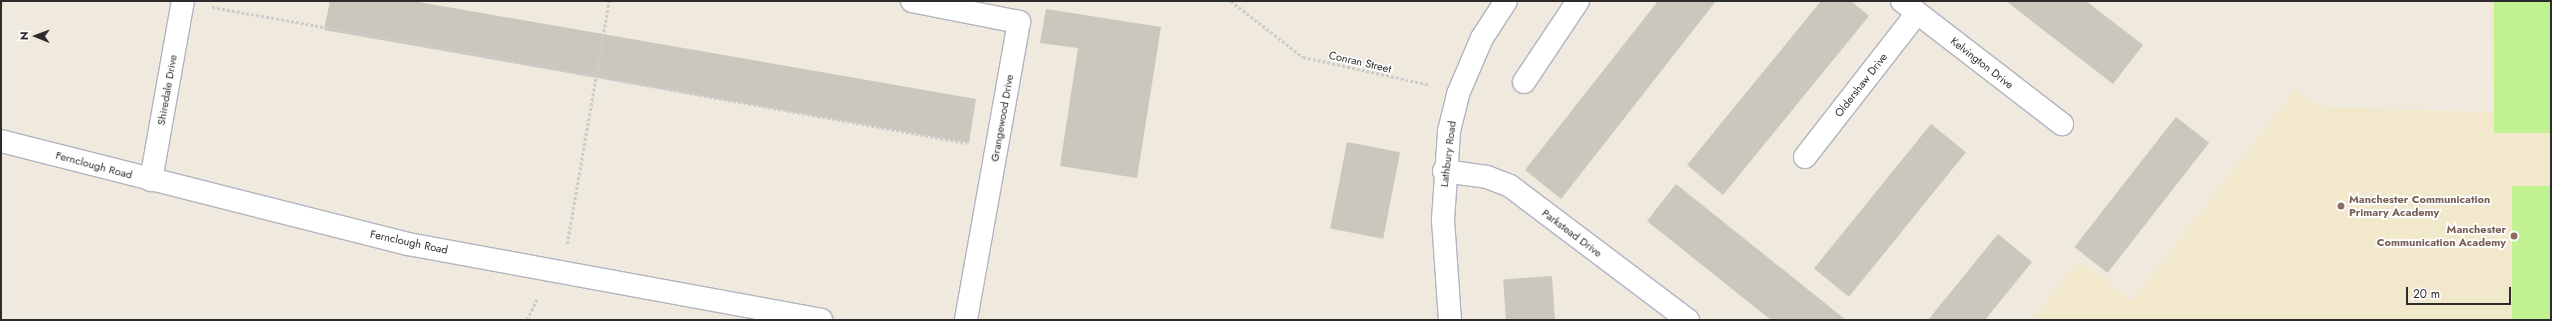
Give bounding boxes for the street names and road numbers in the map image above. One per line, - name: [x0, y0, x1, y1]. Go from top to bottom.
- street label: Kelvington Drive: [1948, 34, 2016, 92]
- street label: Conran Street: [1327, 48, 1393, 76]
- street label: Oldershaw Drive: [1832, 50, 1890, 120]
- street label: Shiredale Drive: [154, 54, 180, 126]
- street label: Grangewood Drive: [988, 73, 1016, 163]
- street label: Lathbury Road: [1437, 120, 1459, 188]
- street label: Fernclough Road: [54, 148, 134, 182]
- street label: Parkstead Drive: [1539, 206, 1605, 260]
- street label: Fernclough Road: [369, 227, 449, 257]

